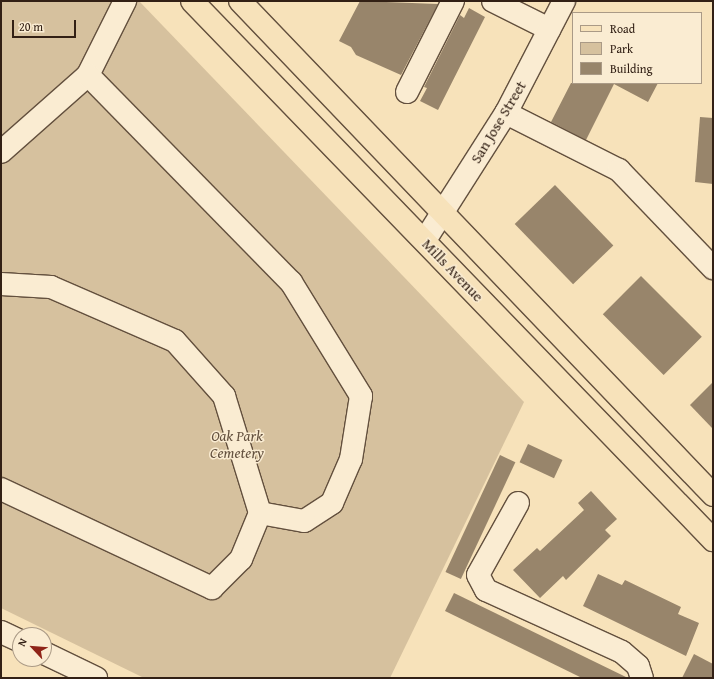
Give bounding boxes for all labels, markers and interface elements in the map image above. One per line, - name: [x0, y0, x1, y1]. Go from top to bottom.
- scale bar: [14, 12, 78, 38]
- legend: [572, 12, 702, 84]
- text: 20 m: [19, 18, 43, 35]
- text: Road: [610, 20, 635, 37]
- text: Park: [610, 40, 633, 57]
- text: Building: [610, 60, 653, 77]
- street label: San Jose Street: [466, 78, 530, 166]
- street label: Mills Avenue: [419, 235, 487, 305]
- park label: Oak Park Cemetery: [210, 426, 264, 461]
- north arrow: [12, 627, 52, 667]
- text: N: [13, 635, 31, 649]

